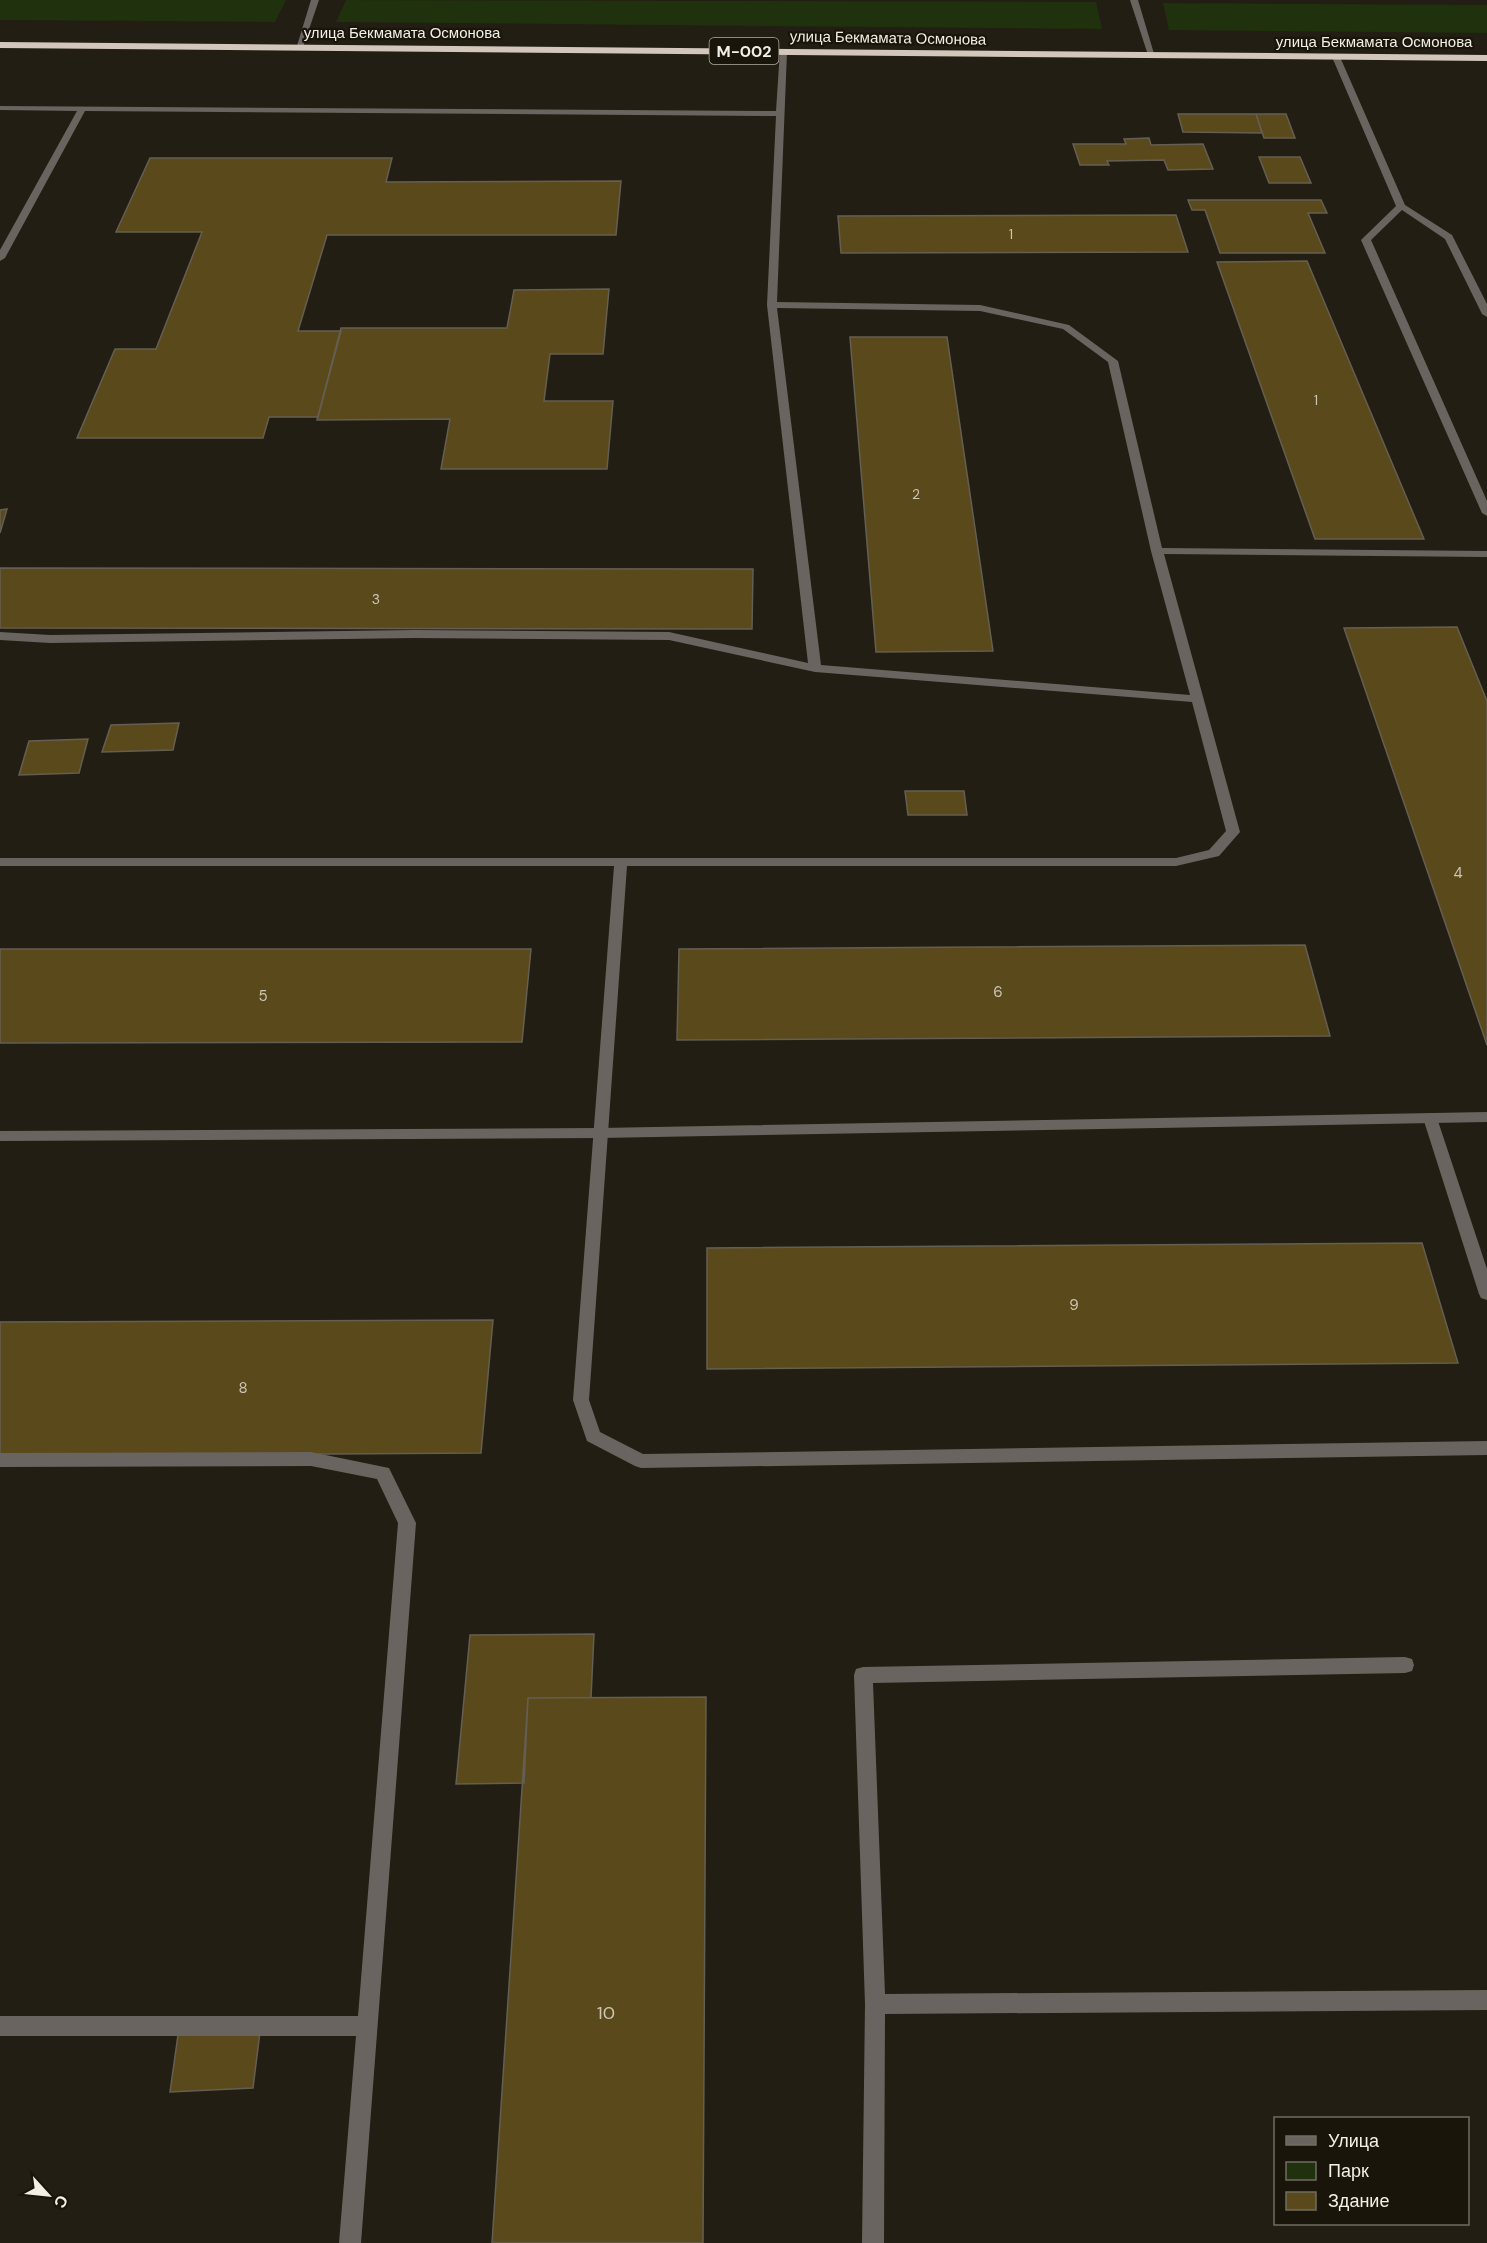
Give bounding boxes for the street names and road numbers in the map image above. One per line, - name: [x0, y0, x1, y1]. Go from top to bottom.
- street label: улица Бекмамата Осмонова: [304, 23, 501, 43]
- street label: улица Бекмамата Осмонова: [790, 26, 987, 50]
- street label: улица Бекмамата Осмонова: [1276, 32, 1473, 52]
- road number: M-002: [710, 38, 778, 64]

